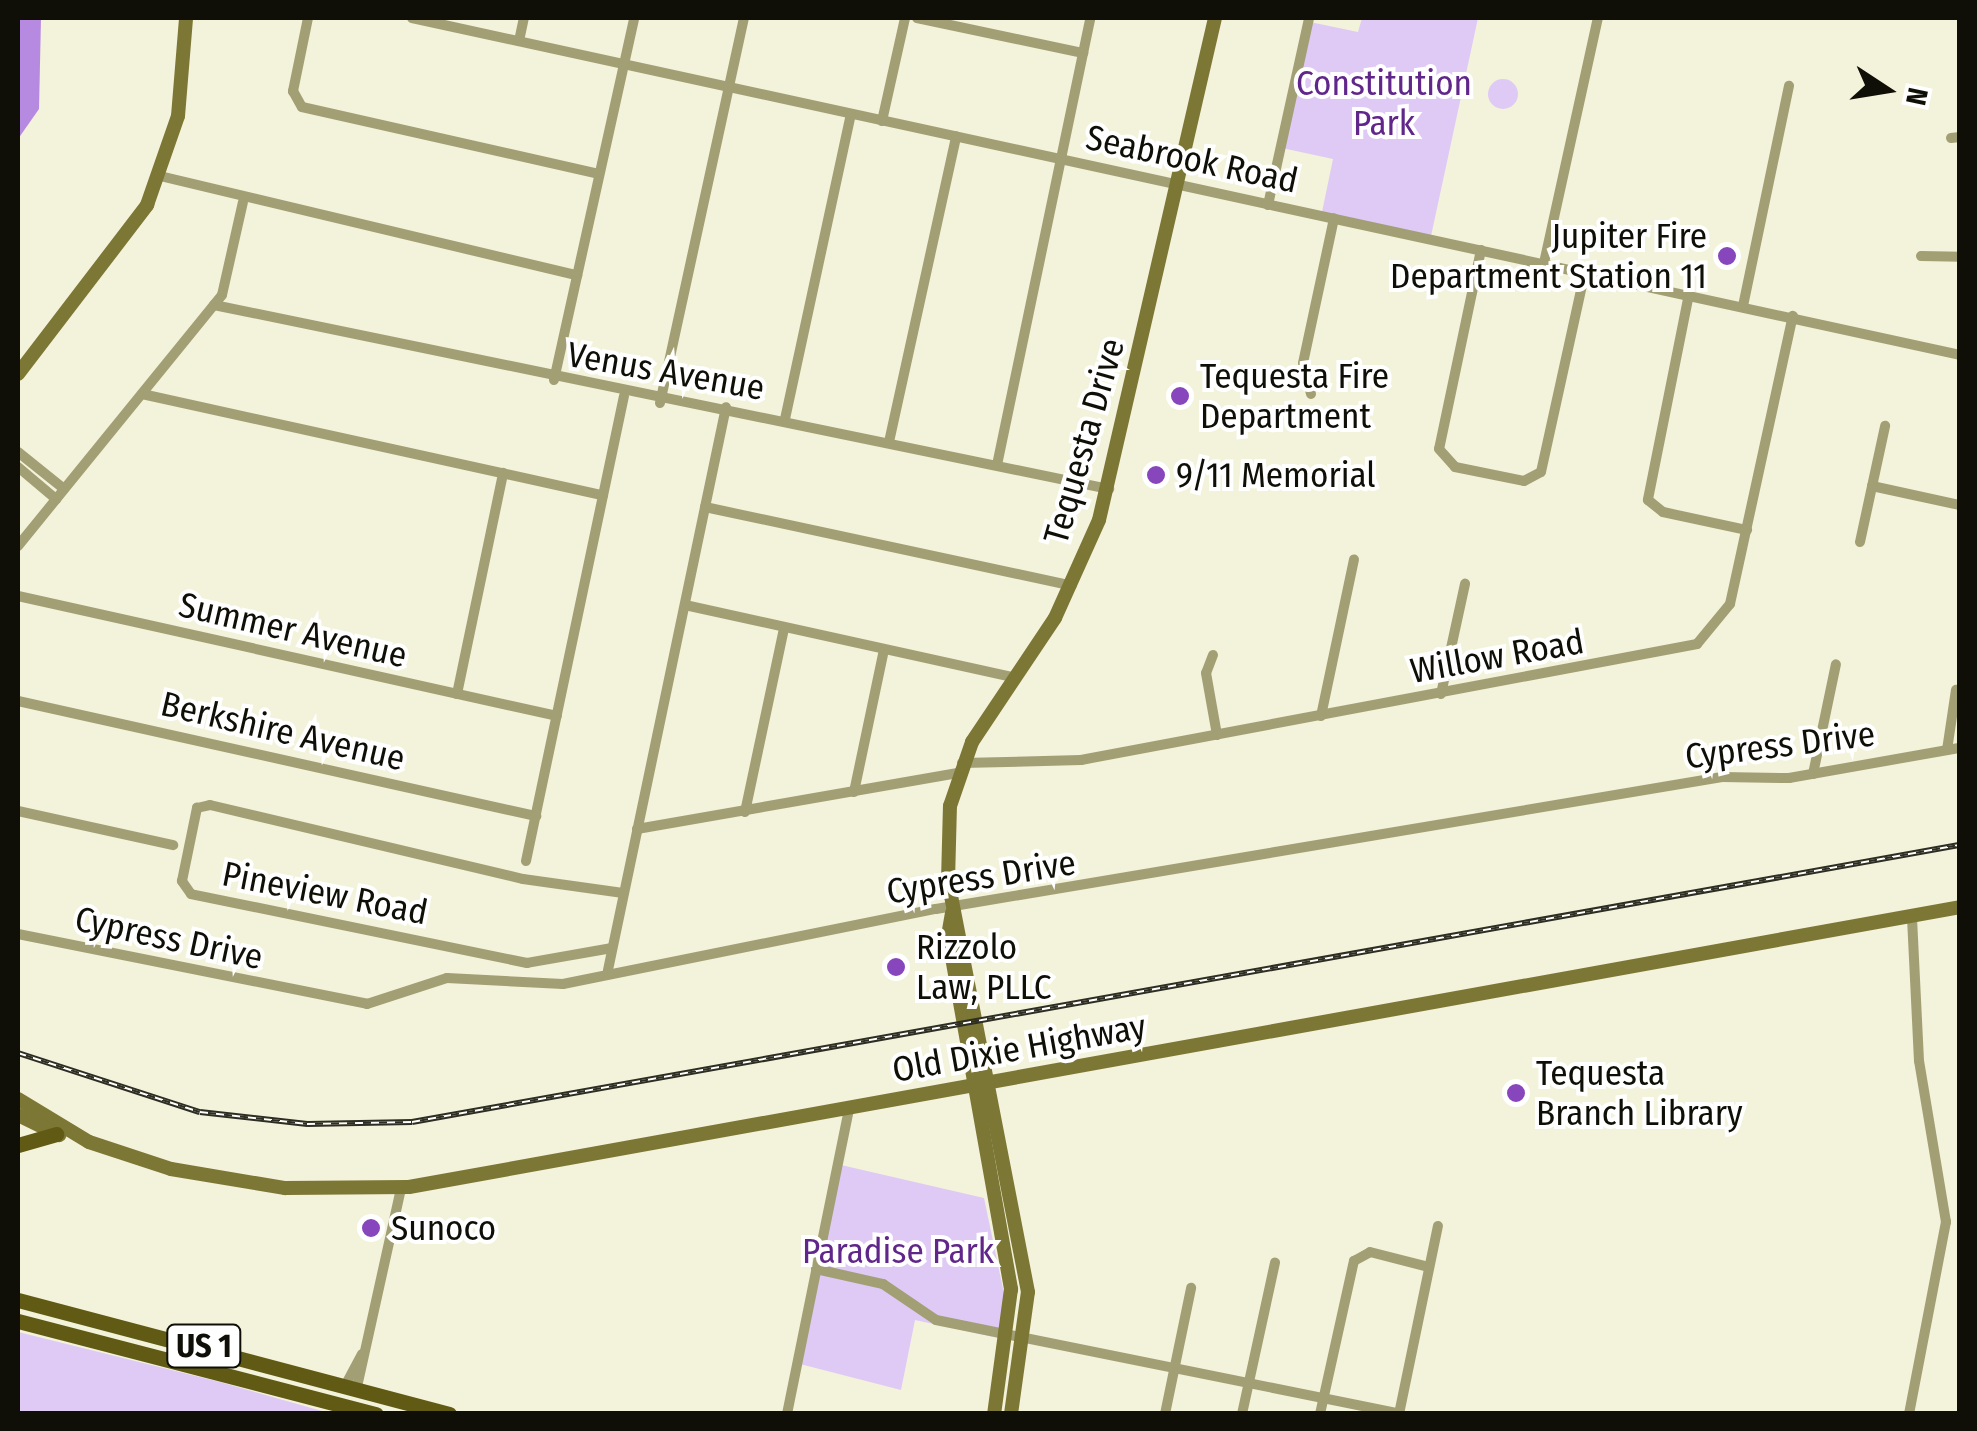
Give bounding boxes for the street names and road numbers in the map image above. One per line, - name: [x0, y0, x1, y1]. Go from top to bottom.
- street label: Seabrook Road: [1082, 116, 1302, 202]
- street label: Venus Avenue: [564, 333, 768, 409]
- street label: Tequesta Drive: [1035, 334, 1133, 548]
- street label: Summer Avenue: [175, 583, 411, 677]
- street label: Willow Road: [1407, 620, 1587, 692]
- street label: Berkshire Avenue: [157, 683, 409, 779]
- street label: Cypress Drive: [1683, 713, 1877, 777]
- street label: Cypress Drive: [884, 841, 1078, 913]
- street label: Pineview Road: [219, 853, 431, 933]
- street label: Cypress Drive: [71, 898, 267, 978]
- street label: Old Dixie Highway: [889, 1005, 1149, 1091]
- road number: US 1: [164, 1319, 244, 1373]

